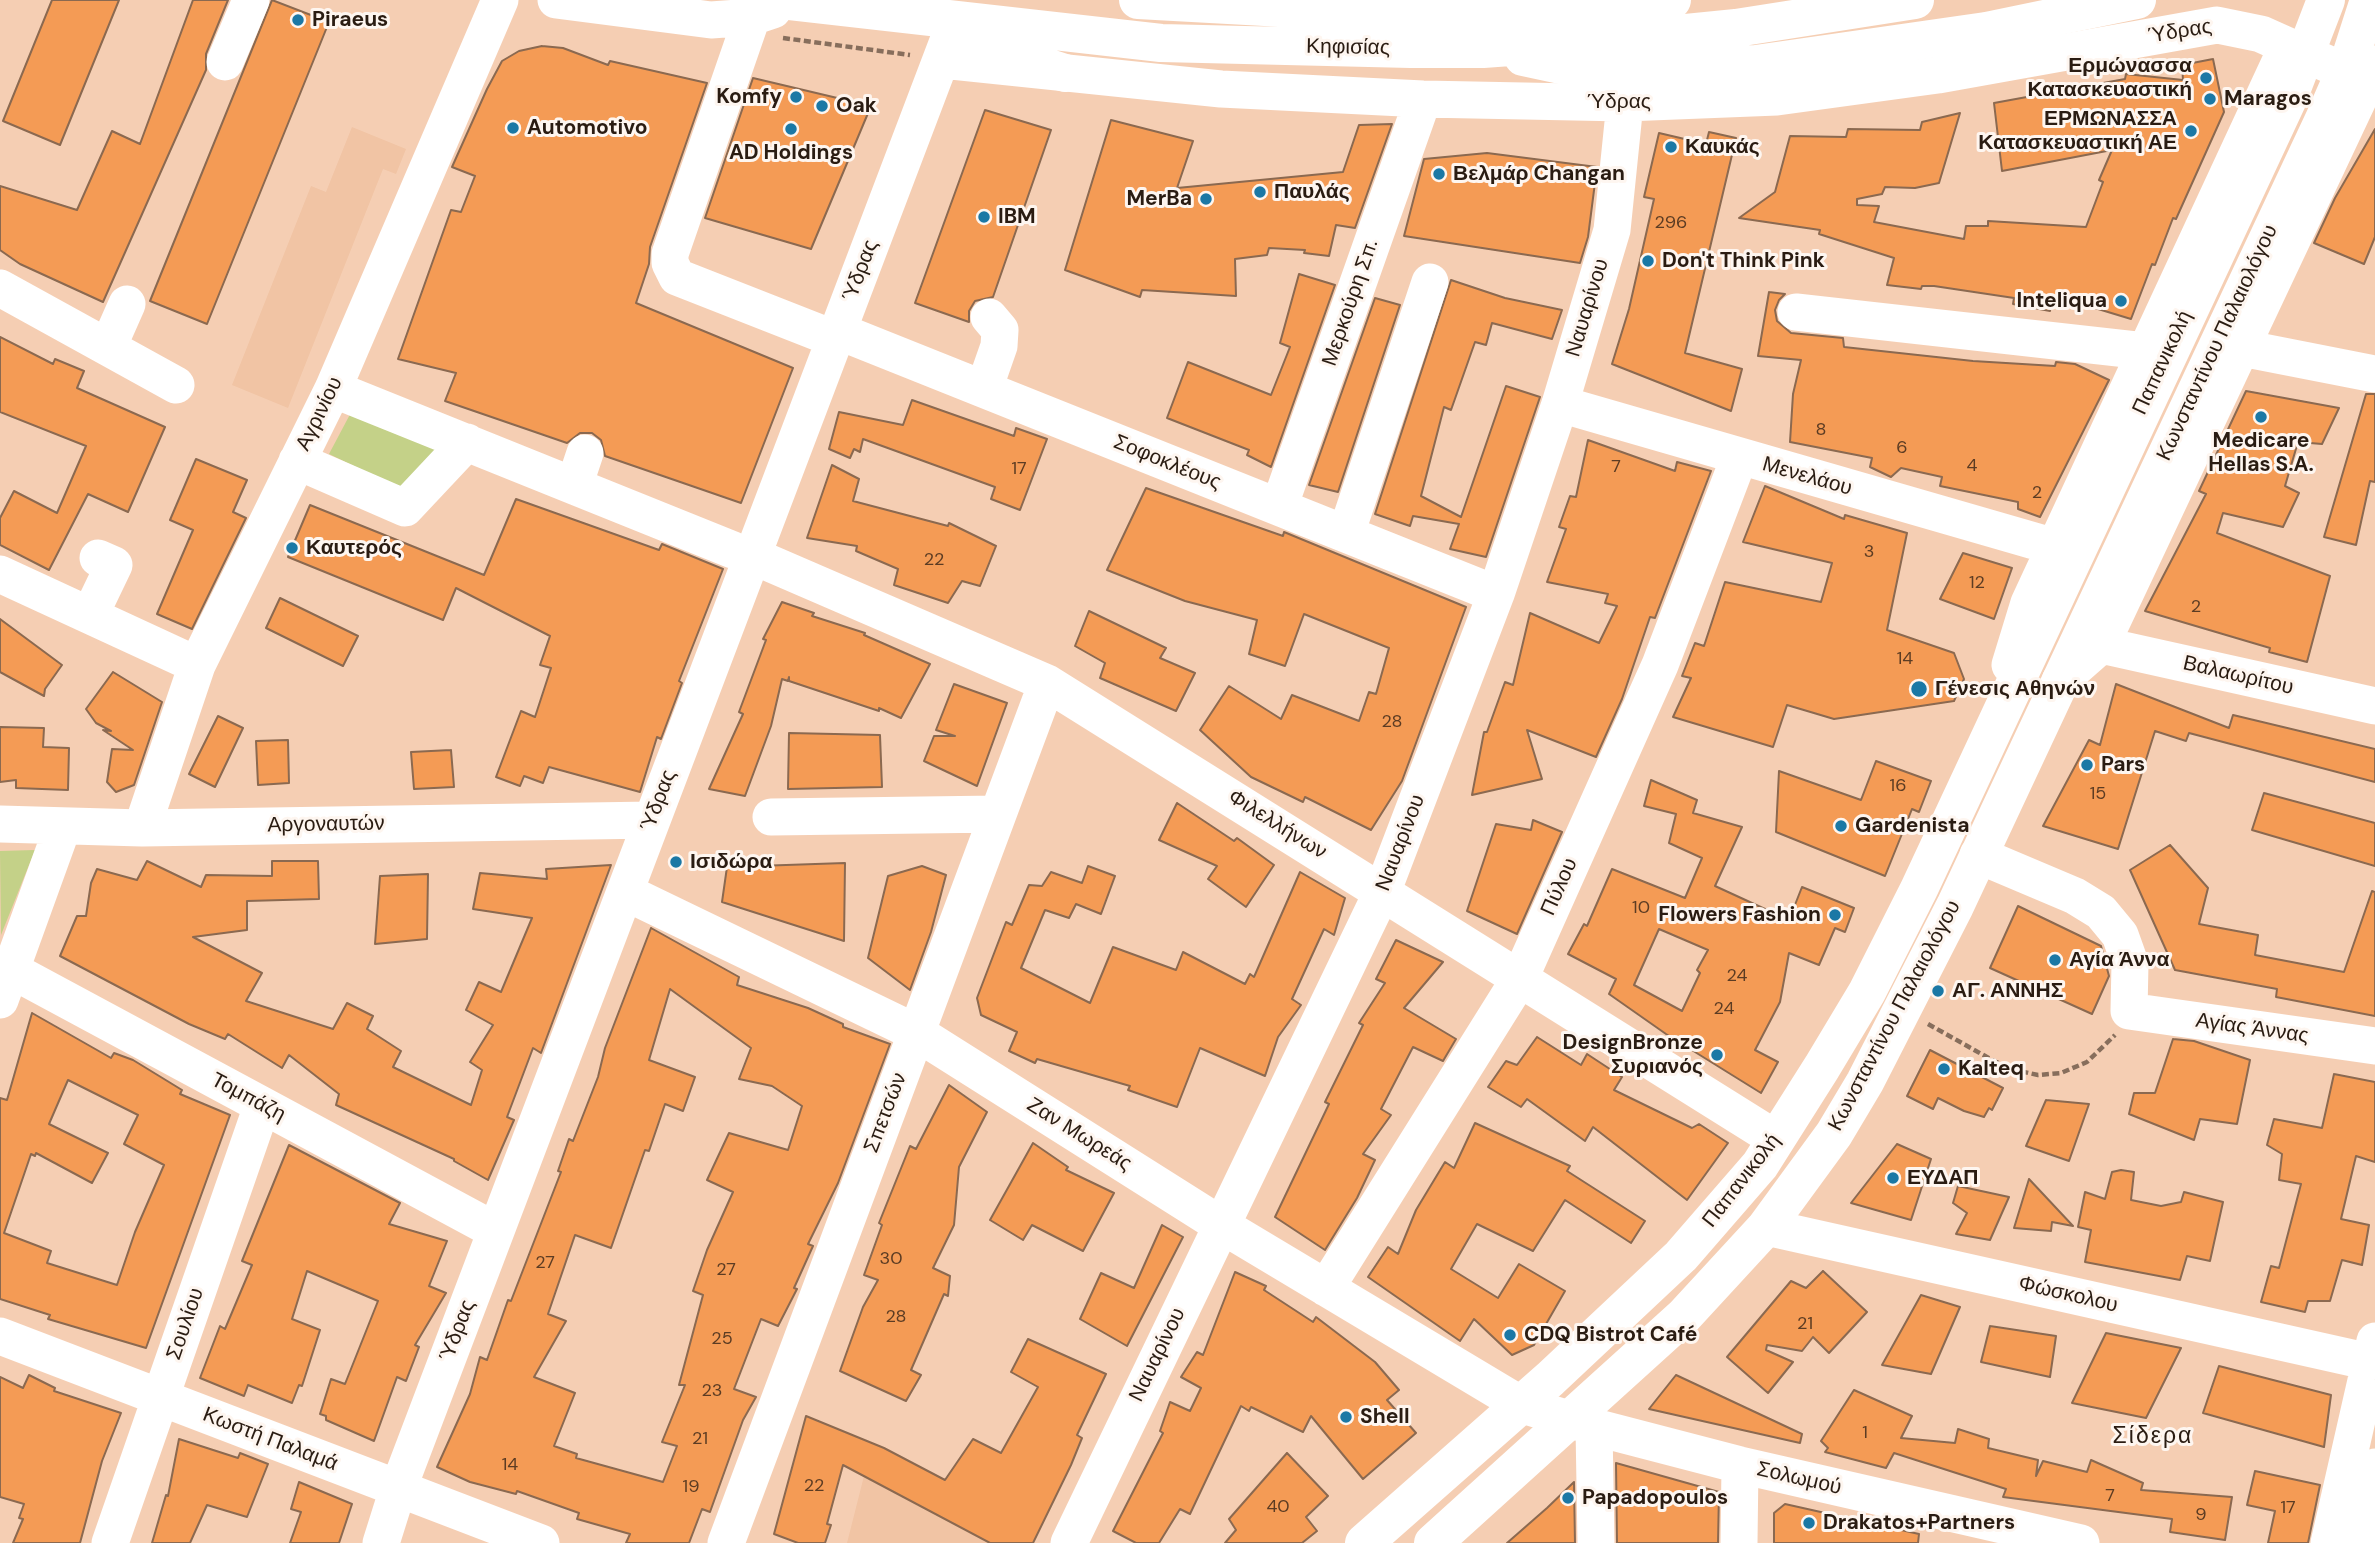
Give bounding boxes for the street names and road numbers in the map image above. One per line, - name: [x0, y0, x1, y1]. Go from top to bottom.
- street label: Ύδρας: [2146, 15, 2214, 49]
- street label: Κηφισίας: [1306, 35, 1390, 61]
- street label: Ύδρας: [1587, 89, 1651, 115]
- street label: Κωνσταντίνου Παλαιολόγου: [2152, 221, 2284, 465]
- street label: Μερκούρη Σπ.: [1318, 236, 1384, 370]
- street label: Ύδρας: [838, 237, 884, 305]
- street label: Ναυαρίνου: [1561, 256, 1615, 360]
- street label: Παπανικολή: [2128, 307, 2198, 419]
- street label: Αγρινίου: [291, 373, 349, 455]
- street label: Σοφοκλέους: [1110, 430, 1224, 496]
- street label: Μενελάου: [1759, 452, 1855, 502]
- street label: Βαλαωρίτου: [2180, 651, 2296, 701]
- street label: Ύδρας: [636, 767, 682, 835]
- street label: Φιλελλήνων: [1223, 785, 1331, 865]
- street label: Ναυαρίνου: [1371, 791, 1431, 895]
- street label: Αργοναυτών: [267, 811, 385, 839]
- street label: Πύλου: [1536, 854, 1584, 920]
- street label: Κωνσταντίνου Παλαιολόγου: [1823, 896, 1967, 1136]
- street label: Αγίας Άννας: [2194, 1009, 2310, 1049]
- street label: Τομπάζη: [207, 1068, 289, 1128]
- street label: Σπετσών: [859, 1069, 913, 1157]
- street label: Ζαν Μωρεάς: [1022, 1093, 1136, 1177]
- street label: Παπανικολή: [1698, 1129, 1786, 1233]
- street label: Φώσκολου: [2016, 1271, 2120, 1319]
- street label: Σουλίου: [162, 1285, 210, 1363]
- street label: Ύδρας: [435, 1297, 481, 1365]
- street label: Ναυαρίνου: [1124, 1304, 1192, 1406]
- street label: Κωστή Παλαμά: [199, 1403, 341, 1477]
- street label: Σολωμού: [1754, 1457, 1844, 1501]

